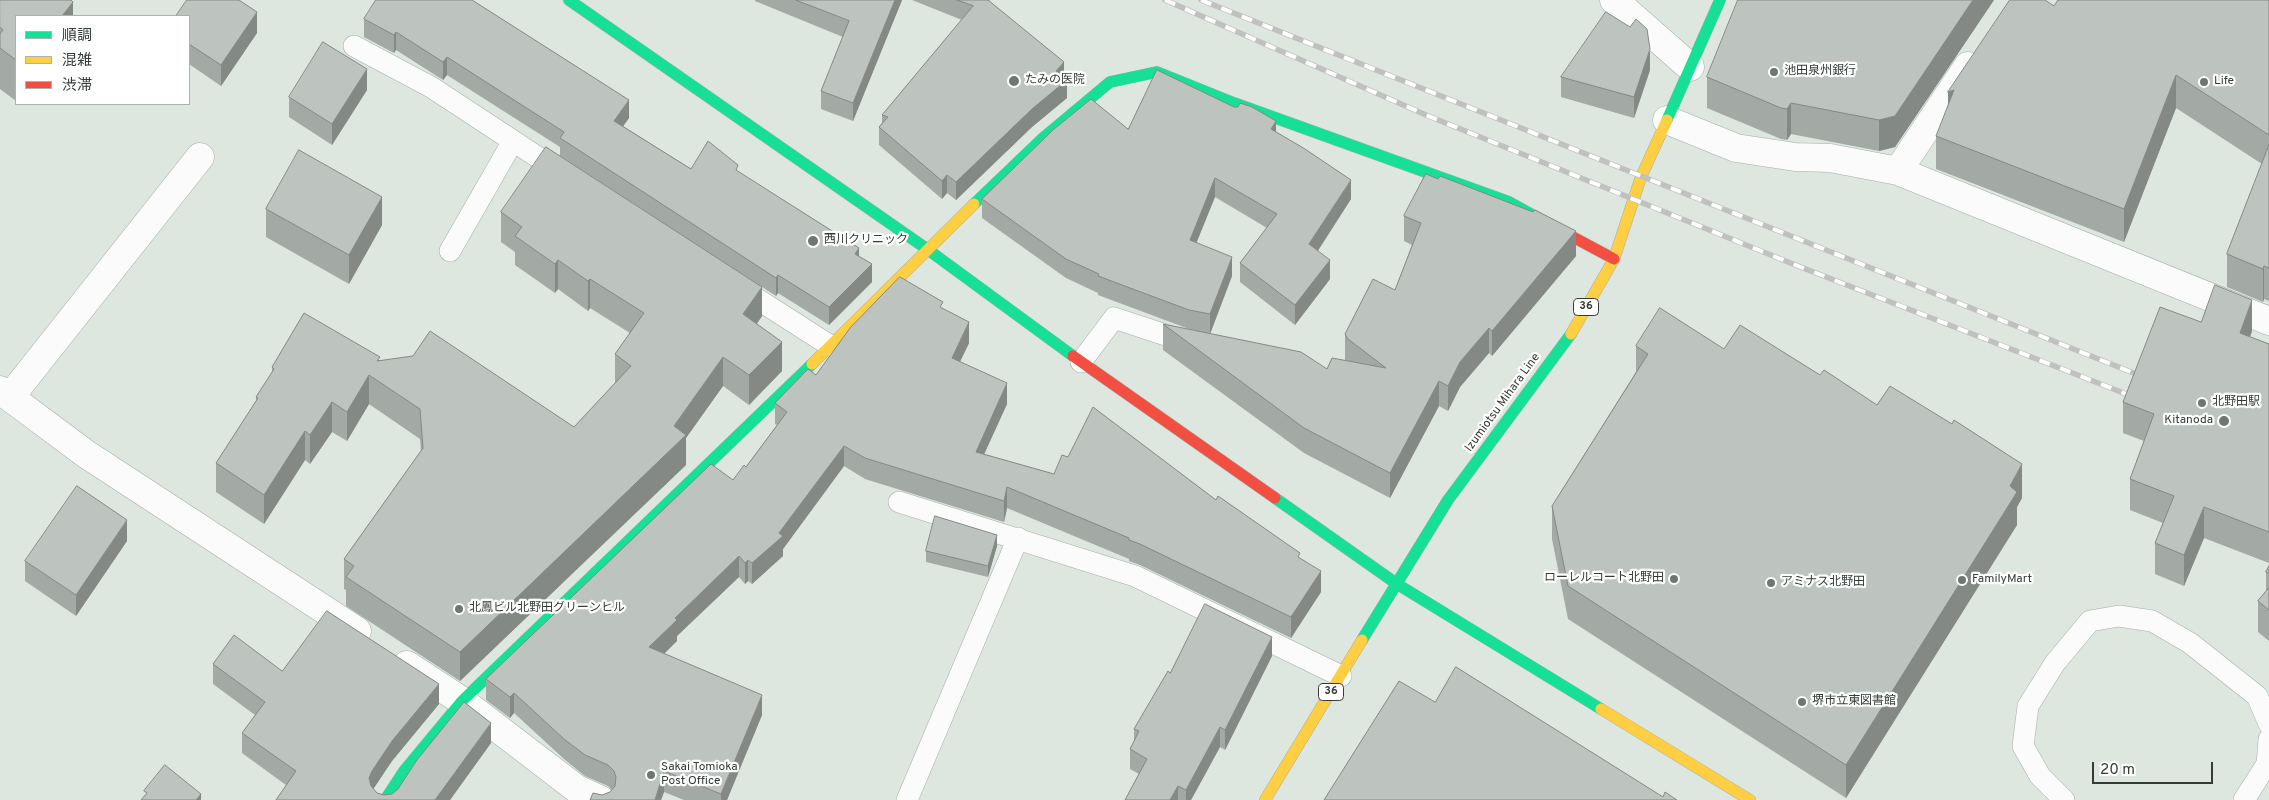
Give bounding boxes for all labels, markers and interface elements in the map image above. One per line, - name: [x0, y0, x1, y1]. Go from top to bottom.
- legend: [15, 15, 190, 105]
- text: 順調: [62, 27, 92, 46]
- text: 混雑: [62, 52, 92, 71]
- place label: 池田泉州銀行: [1784, 65, 1856, 79]
- marker: 池田泉州銀行: [1768, 66, 1780, 78]
- marker: たみの医院: [1007, 74, 1021, 88]
- place label: たみの医院: [1025, 74, 1085, 88]
- place label: Life: [2214, 75, 2234, 89]
- marker: Life: [2198, 76, 2210, 88]
- text: 渋滞: [62, 77, 92, 96]
- marker: 西川クリニック: [806, 234, 820, 248]
- place label: 西川クリニック: [824, 234, 908, 248]
- road number: 36: [1574, 298, 1598, 316]
- street label: Izumiotsu Mihara Line: [1462, 351, 1544, 455]
- place label: 北野田駅: [2212, 396, 2260, 410]
- marker: 北野田駅: [2196, 397, 2208, 409]
- place label: Kitanoda: [2164, 414, 2213, 428]
- marker: Kitanoda: [2217, 414, 2231, 428]
- place label: ローレルコート北野田: [1544, 572, 1664, 586]
- marker: ローレルコート北野田: [1668, 573, 1680, 585]
- place label: FamilyMart: [1972, 573, 2032, 587]
- marker: FamilyMart: [1956, 574, 1968, 586]
- place label: アミナス北野田: [1781, 576, 1865, 590]
- marker: アミナス北野田: [1765, 577, 1777, 589]
- place label: 北鳳ビル北野田グリーンヒル: [469, 602, 625, 616]
- marker: 北鳳ビル北野田グリーンヒル: [453, 603, 465, 615]
- road number: 36: [1318, 684, 1344, 700]
- place label: 堺市立東図書館: [1812, 695, 1896, 709]
- marker: 堺市立東図書館: [1796, 696, 1808, 708]
- scale bar: [2094, 752, 2215, 784]
- place label: Sakai Tomioka Post Office: [661, 761, 738, 789]
- text: 20 m: [2100, 761, 2135, 780]
- marker: Sakai Tomioka Post Office: [645, 769, 657, 781]

